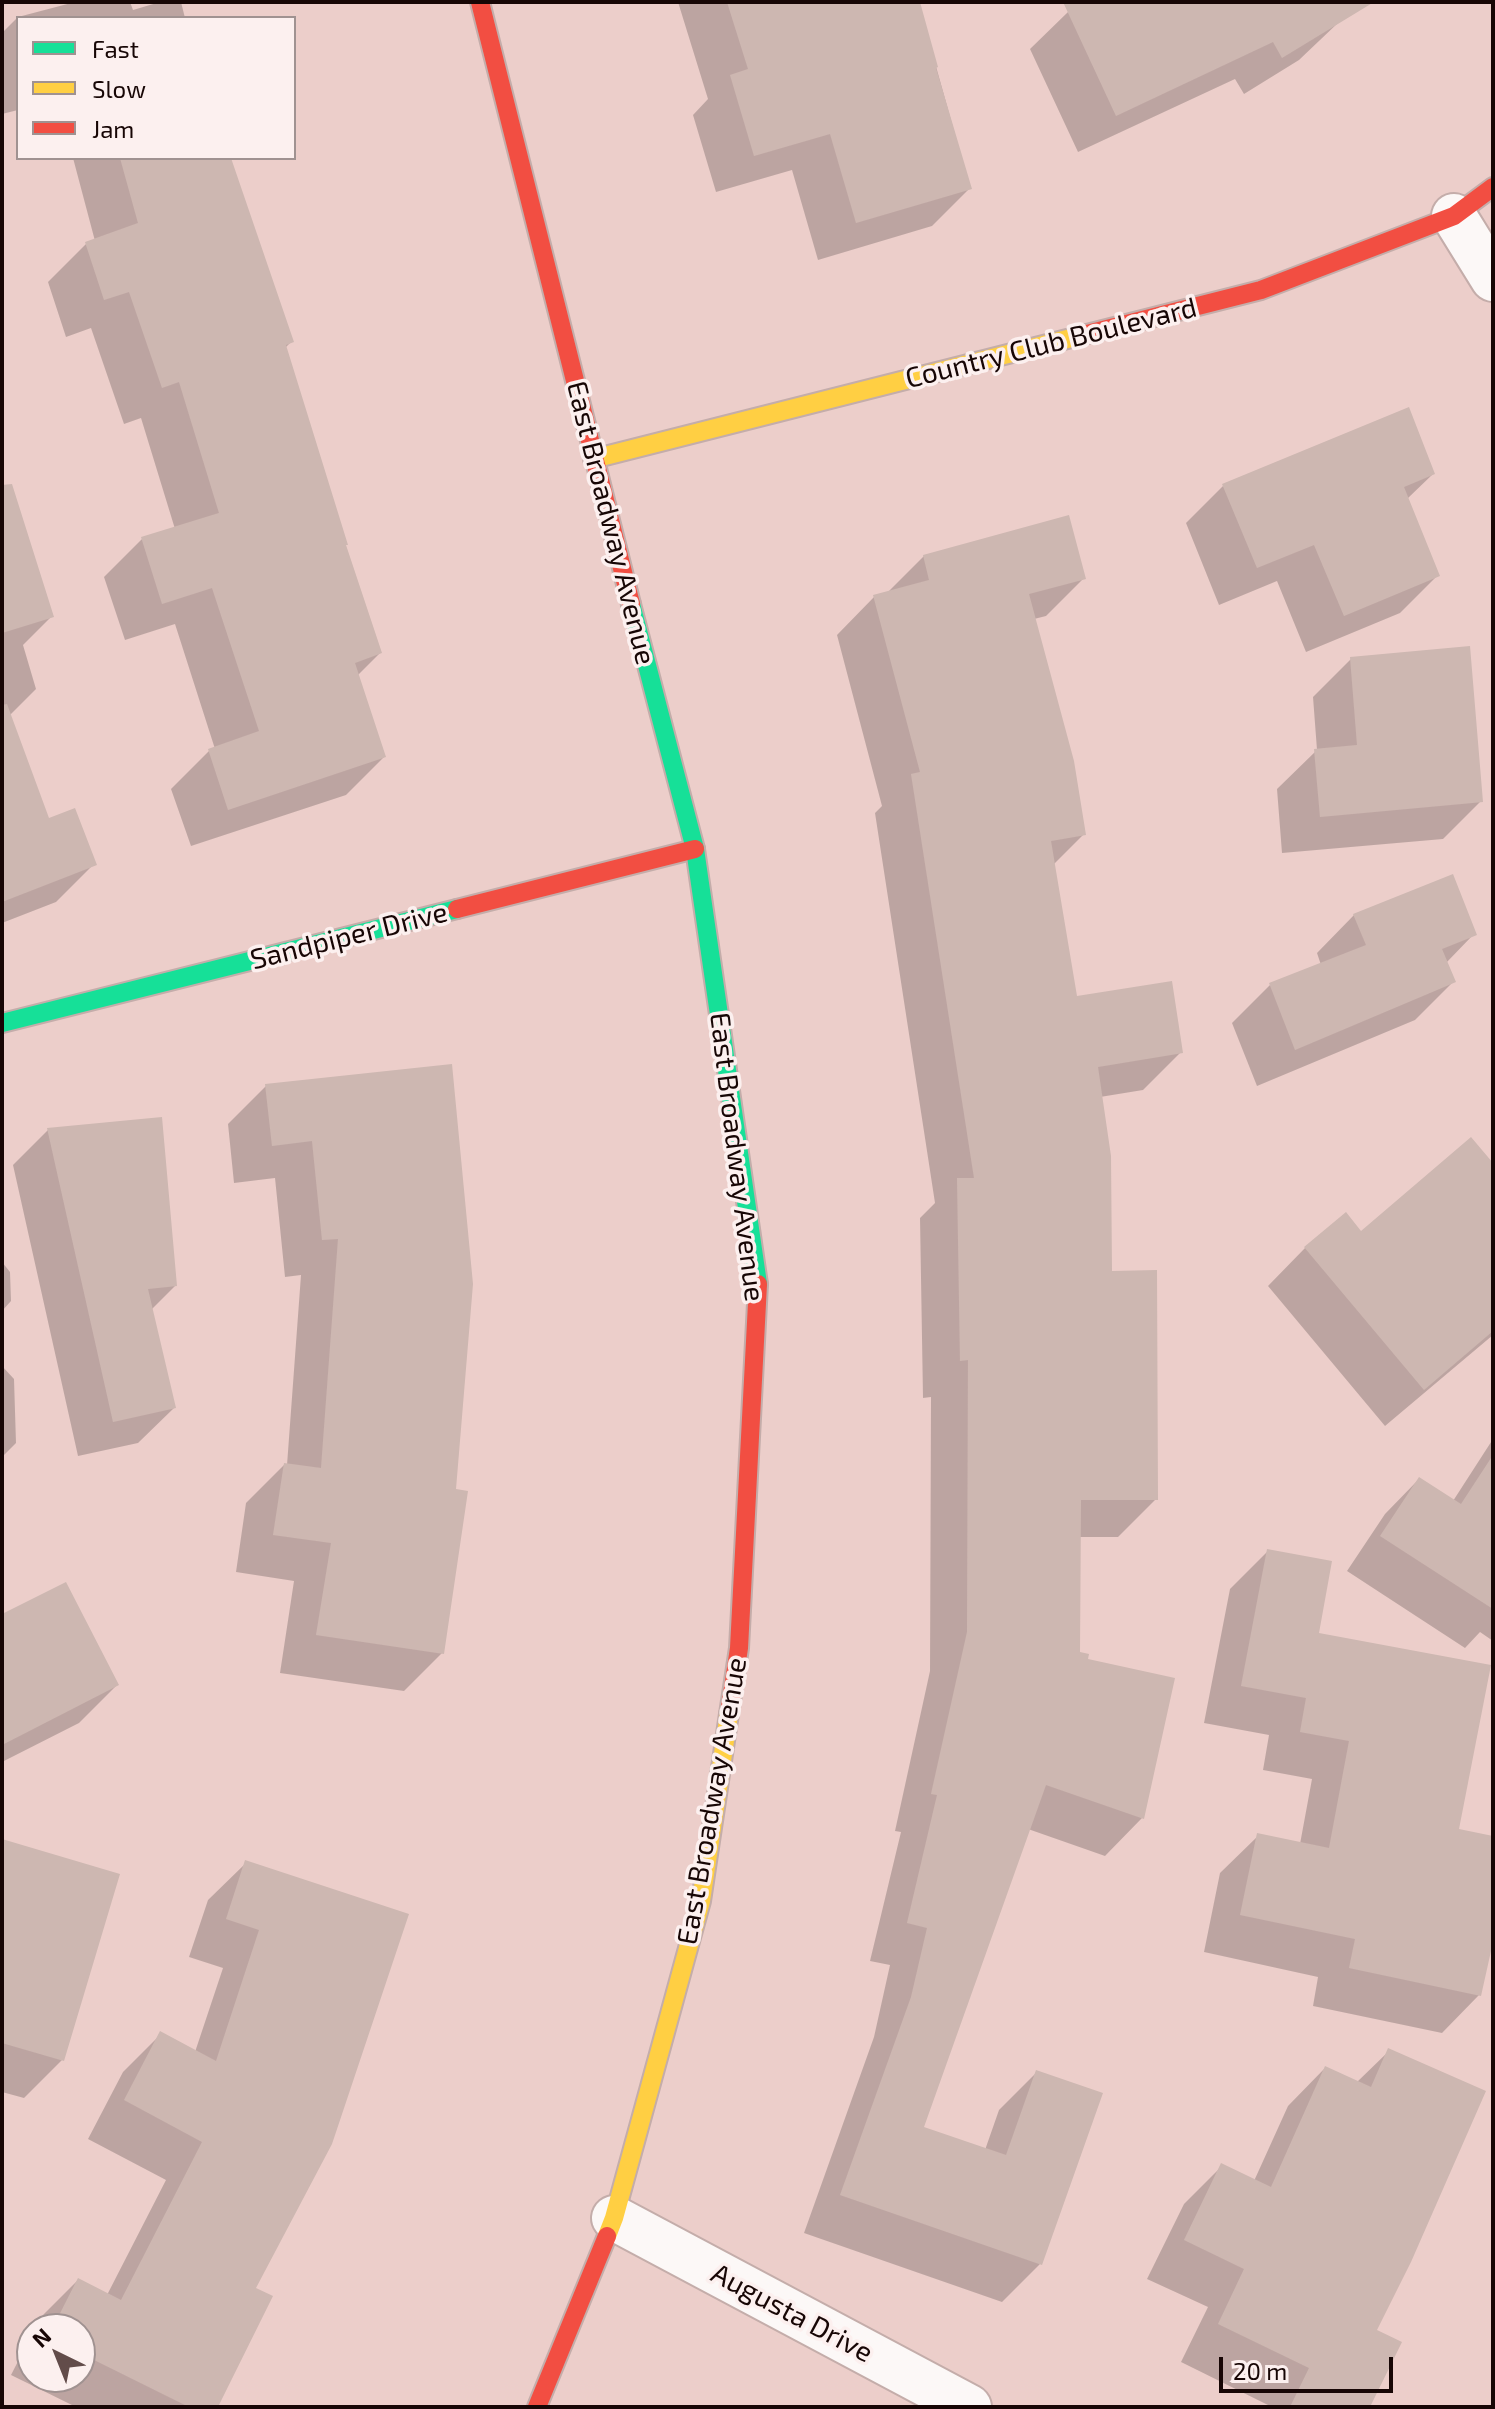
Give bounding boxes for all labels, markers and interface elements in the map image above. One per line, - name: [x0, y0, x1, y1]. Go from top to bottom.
- legend: [16, 16, 296, 160]
- text: Fast: [92, 34, 139, 63]
- text: Slow: [92, 74, 146, 103]
- text: Jam: [92, 114, 134, 143]
- street label: Country Club Boulevard: [902, 291, 1200, 395]
- street label: East Broadway Avenue: [560, 378, 662, 668]
- street label: Sandpiper Drive: [247, 895, 451, 977]
- street label: East Broadway Avenue: [703, 1011, 771, 1303]
- street label: East Broadway Avenue: [670, 1655, 754, 1947]
- street label: Augusta Drive: [706, 2256, 878, 2370]
- north arrow: [16, 2313, 96, 2393]
- text: N: [26, 2322, 56, 2352]
- scale bar: [1223, 2341, 1397, 2391]
- text: 20 m: [1233, 2356, 1287, 2385]

